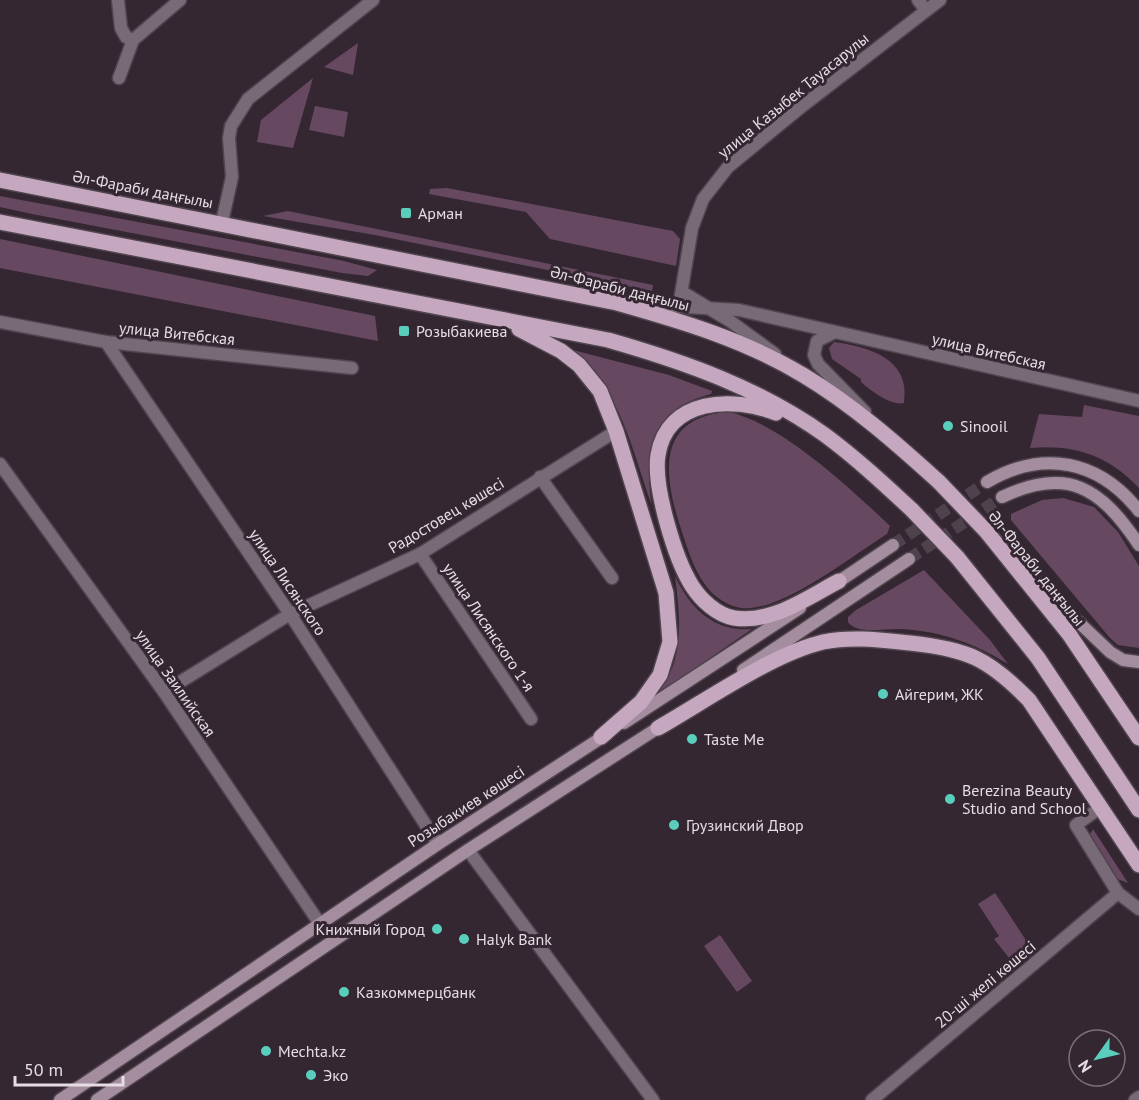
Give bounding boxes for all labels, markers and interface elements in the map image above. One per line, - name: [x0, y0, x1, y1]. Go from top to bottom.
- street label: улица Казыбек Тауасарулы: [714, 28, 872, 162]
- street label: Әл-Фараби даңғылы: [71, 166, 215, 212]
- place label: Арман: [418, 203, 463, 223]
- marker: Арман: [399, 206, 413, 220]
- street label: Әл-Фараби даңғылы: [548, 261, 692, 315]
- street label: улица Витебская: [118, 317, 236, 349]
- place label: Розыбакиева: [416, 321, 508, 341]
- marker: Розыбакиева: [397, 324, 411, 338]
- street label: улица Витебская: [930, 328, 1048, 374]
- place label: Sinooil: [960, 416, 1008, 436]
- marker: Sinooil: [941, 419, 955, 433]
- street label: Радостовец көшесі: [384, 473, 508, 557]
- street label: Әл-Фараби даңғылы: [984, 506, 1090, 630]
- street label: улица Лисянского: [245, 525, 331, 639]
- street label: улица Лисянского 1-я: [439, 559, 539, 695]
- street label: улица Заилийская: [132, 626, 220, 740]
- place label: Айгерим, ЖК: [895, 684, 984, 704]
- marker: Айгерим, ЖК: [876, 687, 890, 701]
- place label: Taste Me: [704, 729, 764, 749]
- marker: Taste Me: [685, 732, 699, 746]
- street label: Розыбакиев көшесі: [404, 761, 528, 851]
- place label: Berezina Beauty Studio and School: [962, 780, 1086, 818]
- marker: Berezina Beauty Studio and School: [943, 792, 957, 806]
- place label: Грузинский Двор: [686, 815, 804, 835]
- marker: Грузинский Двор: [667, 818, 681, 832]
- place label: Книжный Город: [315, 919, 425, 939]
- marker: Книжный Город: [430, 922, 444, 936]
- place label: Halyk Bank: [476, 929, 552, 949]
- marker: Halyk Bank: [457, 932, 471, 946]
- street label: 20-ші желі көшесі: [930, 936, 1040, 1032]
- place label: Казкоммерцбанк: [356, 982, 476, 1002]
- marker: Казкоммерцбанк: [337, 985, 351, 999]
- north arrow: [1067, 1028, 1127, 1088]
- place label: Mechta.kz: [278, 1041, 346, 1061]
- marker: Mechta.kz: [259, 1044, 273, 1058]
- scale bar: [15, 1049, 123, 1087]
- text: N: [1073, 1056, 1096, 1076]
- text: 50 m: [24, 1058, 63, 1081]
- place label: Эко: [323, 1065, 348, 1085]
- marker: Эко: [304, 1068, 318, 1082]

